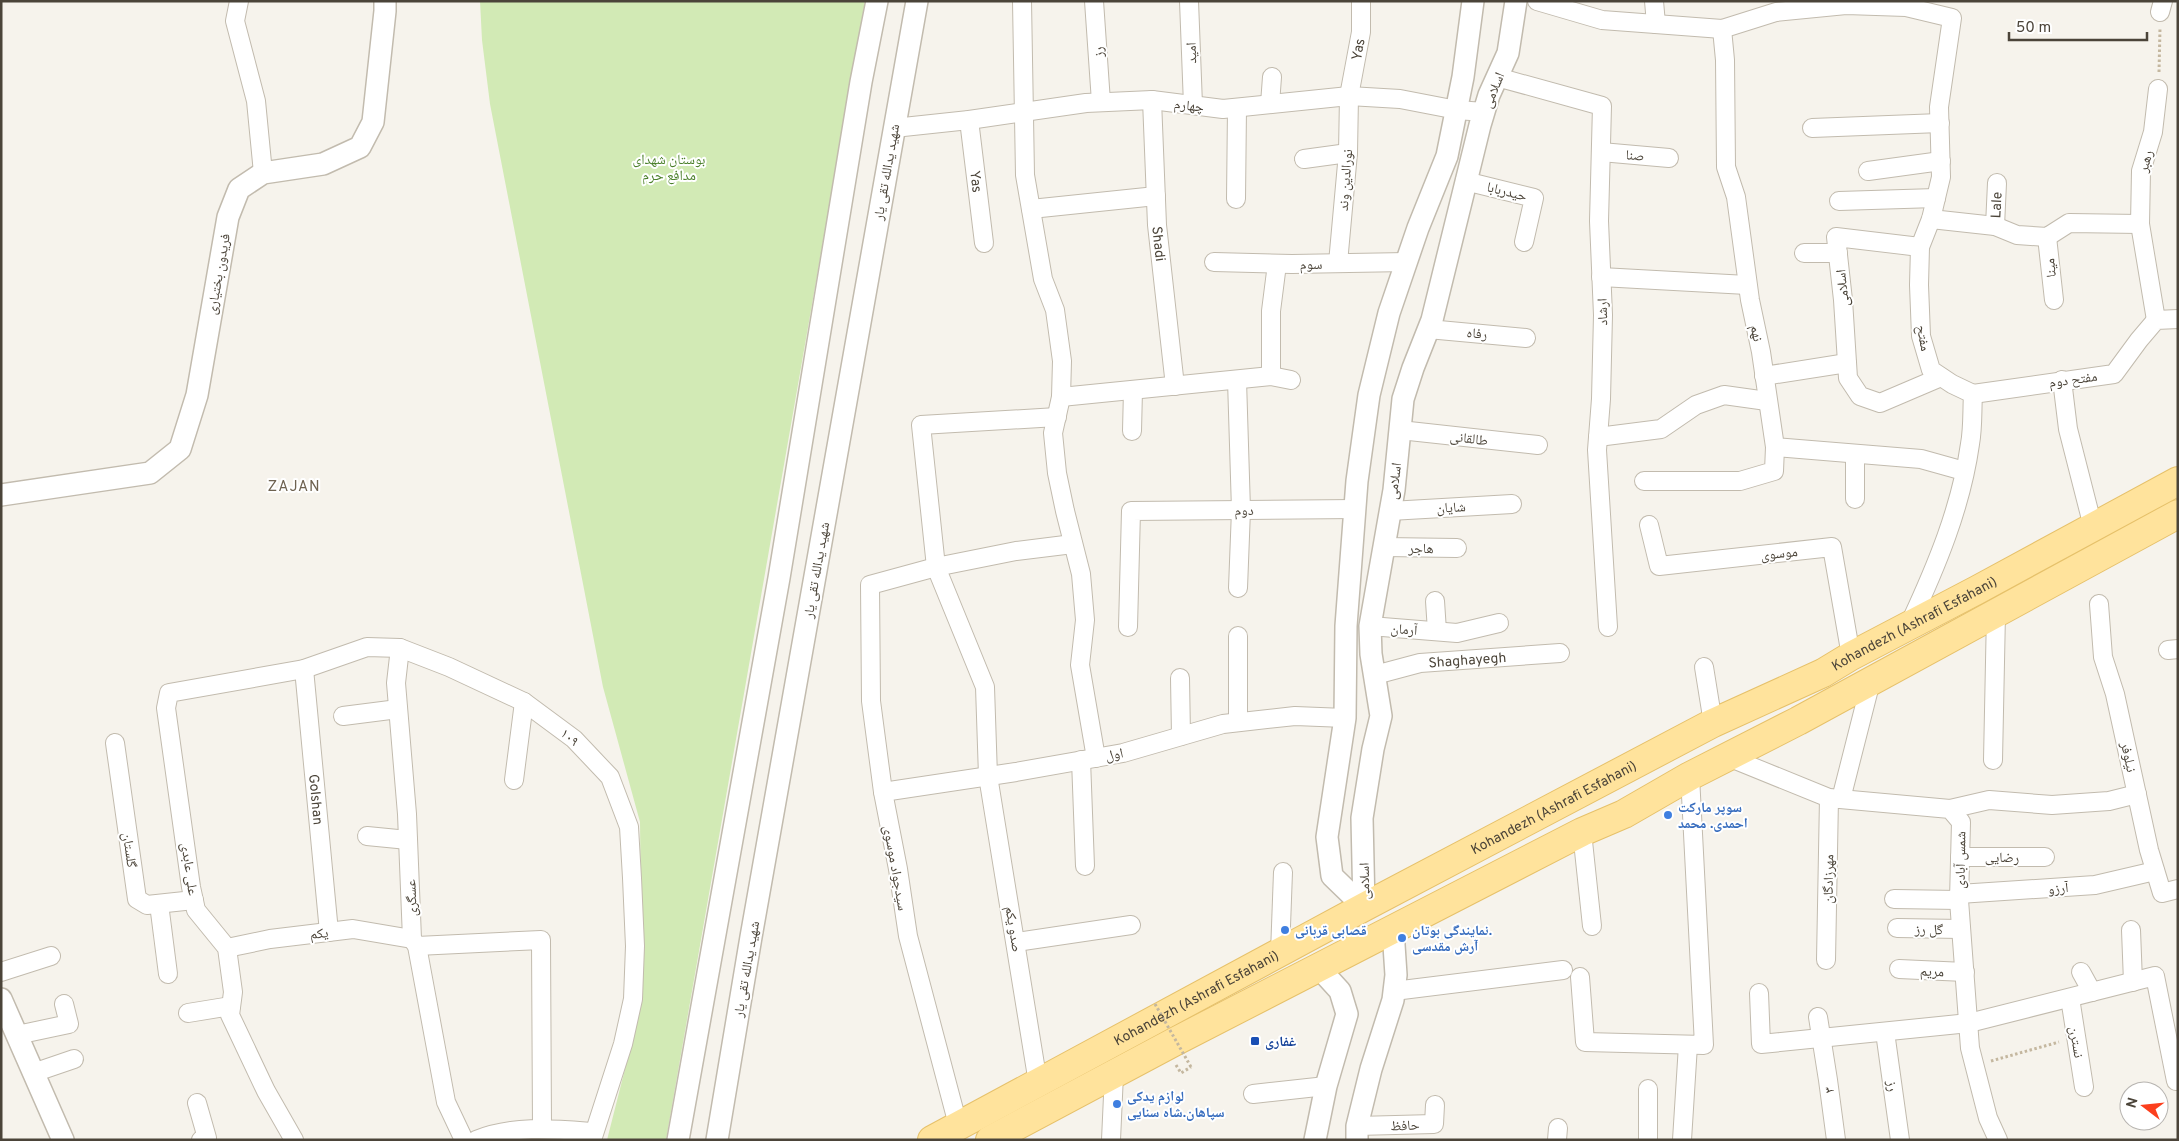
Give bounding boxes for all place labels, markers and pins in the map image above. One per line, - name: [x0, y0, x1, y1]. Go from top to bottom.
- place label: سوپر مارکت احمدی. محمد: [1678, 800, 1748, 833]
- marker: سوپر مارکت احمدی. محمد: [1662, 809, 1674, 821]
- place label: قصابی قربانی: [1295, 923, 1367, 940]
- place label: نمایندگی بوتان. آرش مقدسی: [1412, 923, 1492, 956]
- marker: قصابی قربانی: [1279, 924, 1291, 936]
- marker: نمایندگی بوتان. آرش مقدسی: [1396, 932, 1408, 944]
- place label: غفاری: [1265, 1034, 1296, 1051]
- marker: غفاری: [1249, 1035, 1261, 1047]
- place label: لوازم یدکی سپاهان.شاه سنایی: [1127, 1089, 1225, 1122]
- marker: لوازم یدکی سپاهان.شاه سنایی: [1111, 1098, 1123, 1110]

